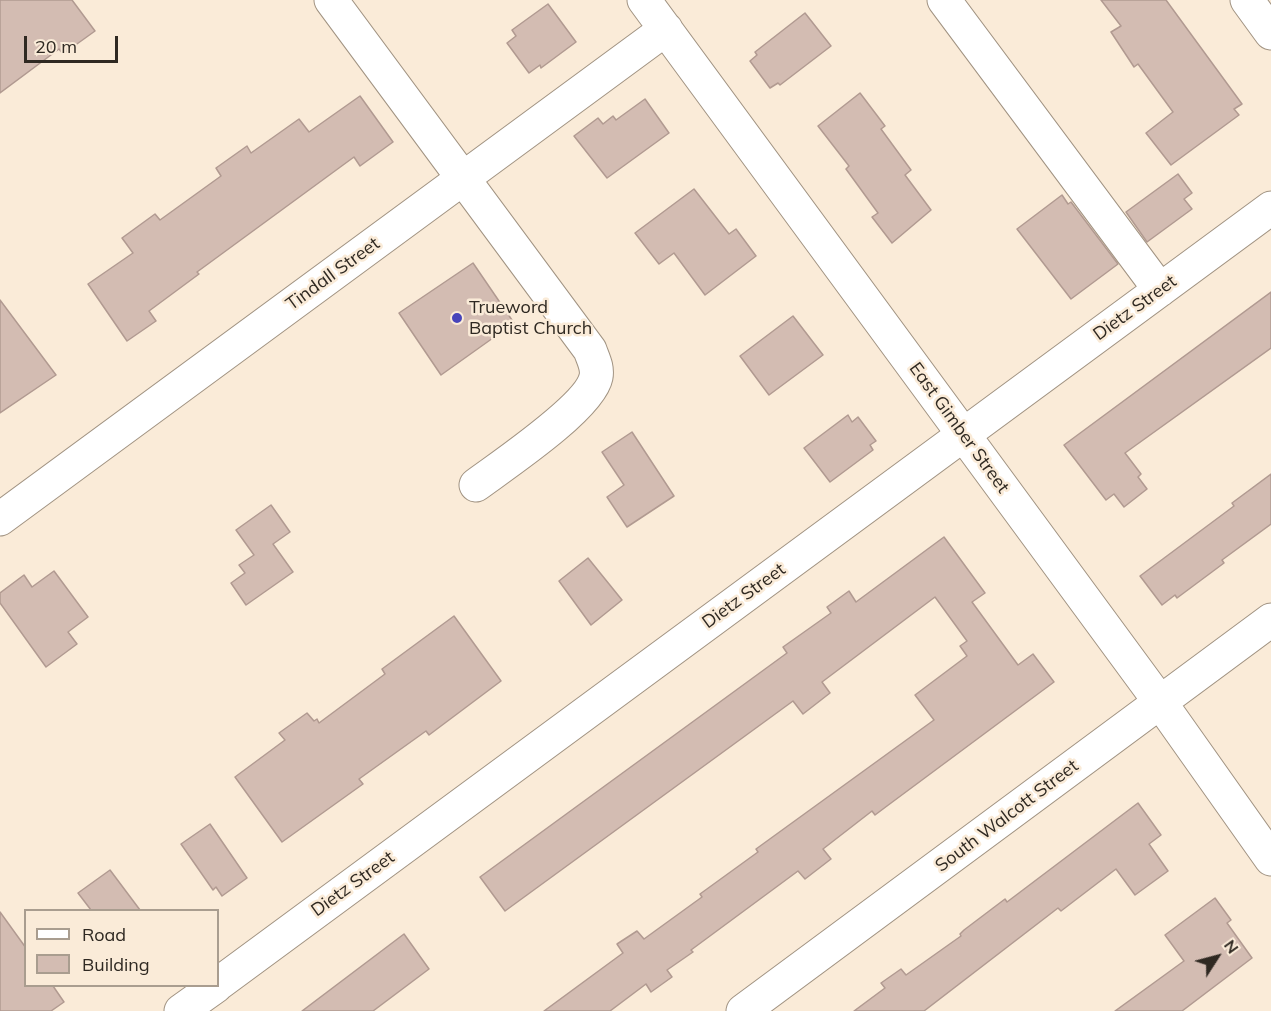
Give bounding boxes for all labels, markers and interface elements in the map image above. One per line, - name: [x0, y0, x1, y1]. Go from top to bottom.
- scale bar: [27, 24, 122, 62]
- text: 20 m: [35, 35, 77, 58]
- street label: Tindall Street: [282, 233, 384, 315]
- street label: Dietz Street: [1089, 271, 1181, 345]
- place label: Trueword Baptist Church: [469, 297, 592, 340]
- marker: Trueword Baptist Church: [450, 311, 464, 325]
- street label: East Gimber Street: [904, 359, 1014, 497]
- street label: Dietz Street: [698, 559, 790, 633]
- street label: South Walcott Street: [931, 755, 1083, 877]
- street label: Dietz Street: [307, 847, 399, 921]
- legend: [24, 909, 219, 987]
- text: Road: [82, 923, 126, 946]
- north arrow: [1187, 927, 1247, 987]
- text: N: [1220, 936, 1243, 957]
- text: Building: [82, 953, 150, 976]

